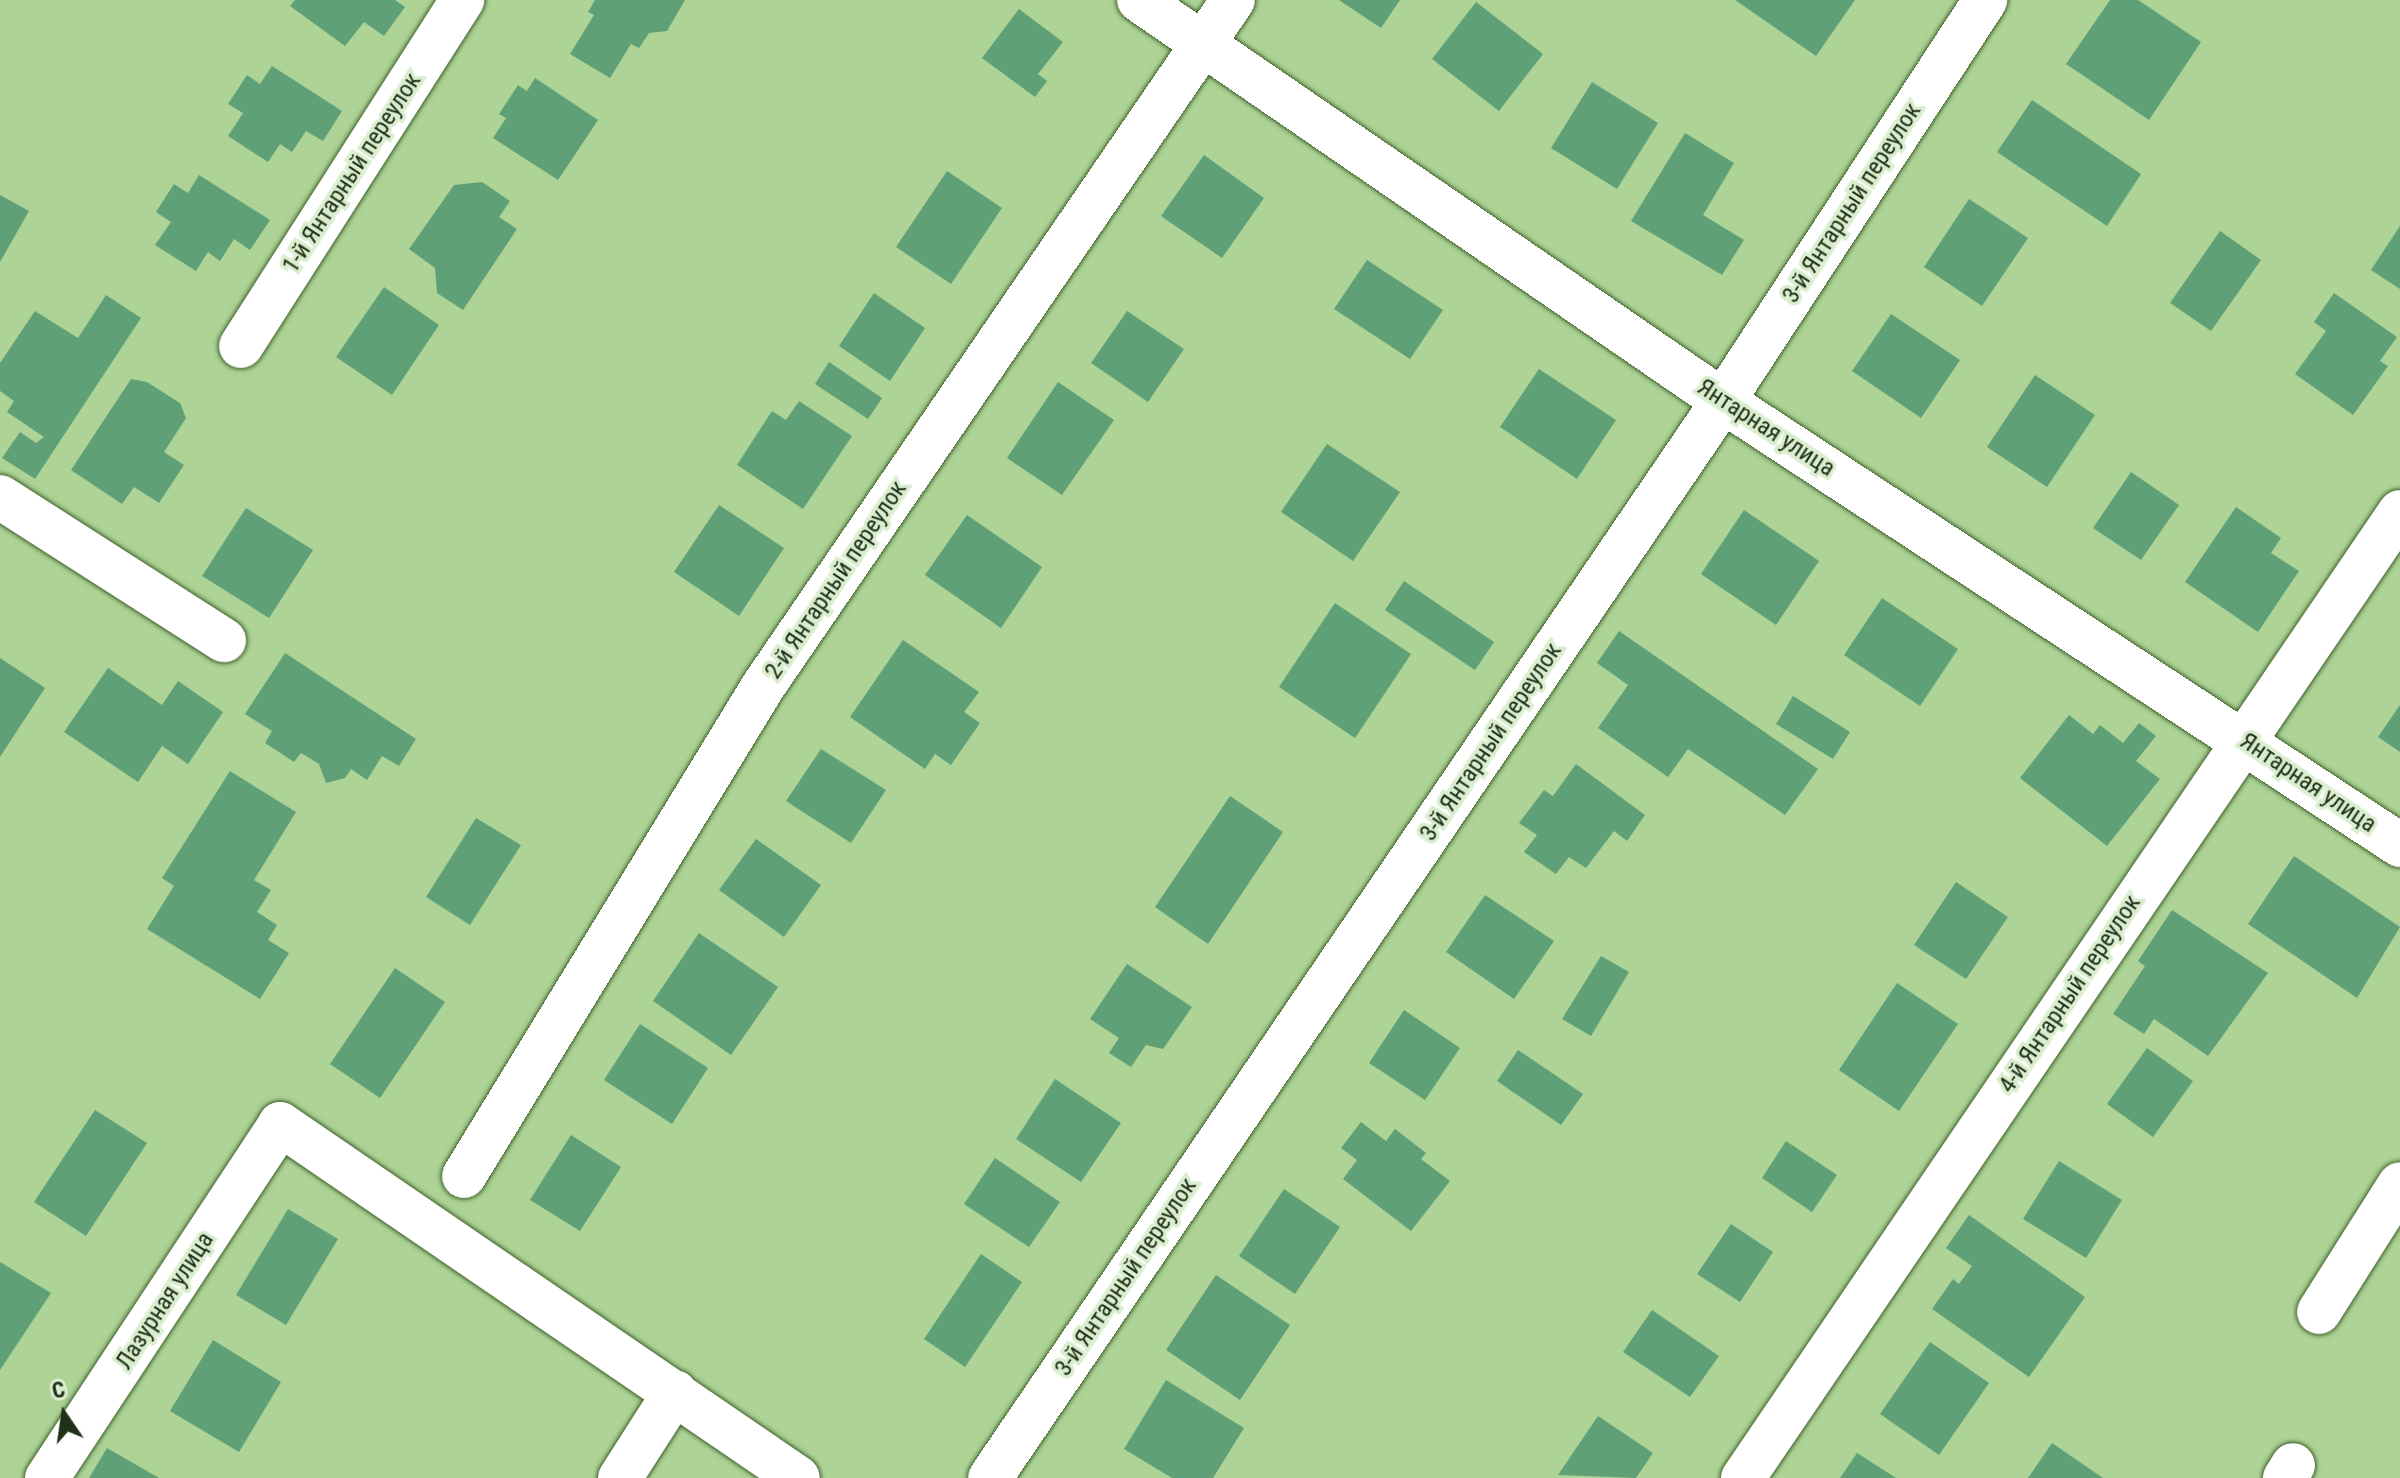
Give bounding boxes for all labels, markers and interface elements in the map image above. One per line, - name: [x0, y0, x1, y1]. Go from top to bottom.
- street label: 1-й Янтарный переулок: [277, 68, 427, 278]
- street label: 3-й Янтарный переулок: [1777, 98, 1927, 308]
- street label: Янтарная улица: [1692, 373, 1840, 483]
- street label: 2-й Янтарный переулок: [759, 476, 913, 684]
- street label: 3-й Янтарный переулок: [1414, 638, 1568, 846]
- street label: Янтарная улица: [2234, 727, 2382, 839]
- street label: 4-й Янтарный переулок: [1993, 890, 2147, 1098]
- street label: 3-й Янтарный переулок: [1049, 1173, 1203, 1381]
- street label: Лазурная улица: [110, 1227, 220, 1375]
- north arrow: [24, 1374, 104, 1454]
- text: С: [50, 1377, 67, 1404]

